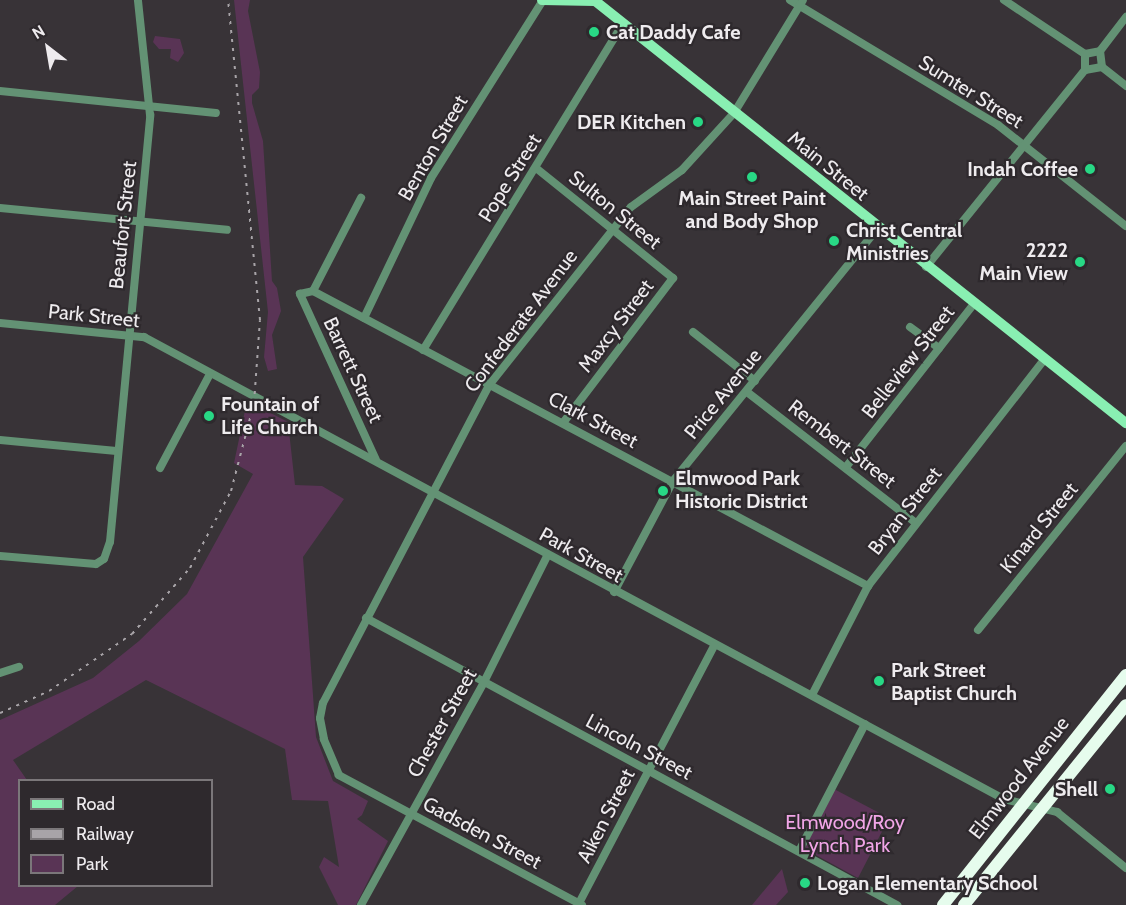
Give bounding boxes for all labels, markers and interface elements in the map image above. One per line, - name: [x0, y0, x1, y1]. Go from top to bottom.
- north arrow: [18, 18, 78, 78]
- place label: Cat Daddy Cafe: [606, 20, 741, 44]
- text: N: [29, 21, 48, 43]
- marker: Cat Daddy Cafe: [587, 25, 601, 39]
- street label: Sumter Street: [914, 50, 1028, 134]
- street label: Benton Street: [393, 91, 473, 205]
- place label: DER Kitchen: [577, 110, 686, 134]
- marker: DER Kitchen: [691, 115, 705, 129]
- street label: Main Street: [783, 126, 873, 206]
- street label: Pope Street: [473, 129, 547, 227]
- place label: Indah Coffee: [967, 157, 1078, 181]
- street label: Beaufort Street: [104, 160, 142, 290]
- marker: Indah Coffee: [1083, 162, 1097, 176]
- street label: Sulton Street: [564, 166, 666, 254]
- marker: Main Street Paint and Body Shop: [745, 170, 759, 184]
- place label: Main Street Paint and Body Shop: [678, 186, 826, 233]
- place label: Christ Central Ministries: [846, 218, 962, 265]
- marker: Christ Central Ministries: [827, 234, 841, 248]
- place label: 2222 Main View: [979, 238, 1068, 285]
- street label: Confederate Avenue: [460, 245, 582, 397]
- marker: 2222 Main View: [1073, 255, 1087, 269]
- street label: Maxcy Street: [573, 275, 659, 377]
- street label: Park Street: [47, 299, 141, 333]
- street label: Belleview Street: [857, 301, 959, 423]
- street label: Barrett Street: [318, 313, 388, 427]
- street label: Price Avenue: [679, 344, 767, 444]
- street label: Clark Street: [544, 386, 642, 454]
- place label: Fountain of Life Church: [221, 392, 319, 439]
- street label: Rembert Street: [783, 395, 901, 493]
- marker: Fountain of Life Church: [202, 409, 216, 423]
- street label: Bryan Street: [863, 462, 947, 560]
- place label: Elmwood Park Historic District: [675, 467, 808, 514]
- street label: Kinard Street: [995, 478, 1083, 578]
- marker: Elmwood Park Historic District: [656, 484, 670, 498]
- street label: Park Street: [535, 522, 627, 588]
- place label: Park Street Baptist Church: [891, 658, 1017, 705]
- street label: Chester Street: [402, 664, 482, 782]
- marker: Park Street Baptist Church: [872, 674, 886, 688]
- street label: Lincoln Street: [582, 709, 696, 785]
- street label: Elmwood Avenue: [964, 712, 1074, 844]
- street label: Aiken Street: [572, 765, 640, 867]
- place label: Shell: [1055, 777, 1098, 801]
- legend: [18, 779, 213, 887]
- marker: Shell: [1103, 782, 1117, 796]
- street label: Gadsden Street: [419, 792, 545, 874]
- text: Road: [76, 793, 115, 815]
- park label: Elmwood/Roy Lynch Park: [785, 811, 905, 858]
- text: Railway: [76, 823, 134, 845]
- text: Park: [76, 853, 108, 875]
- place label: Logan Elementary School: [817, 871, 1038, 895]
- marker: Logan Elementary School: [798, 876, 812, 890]

